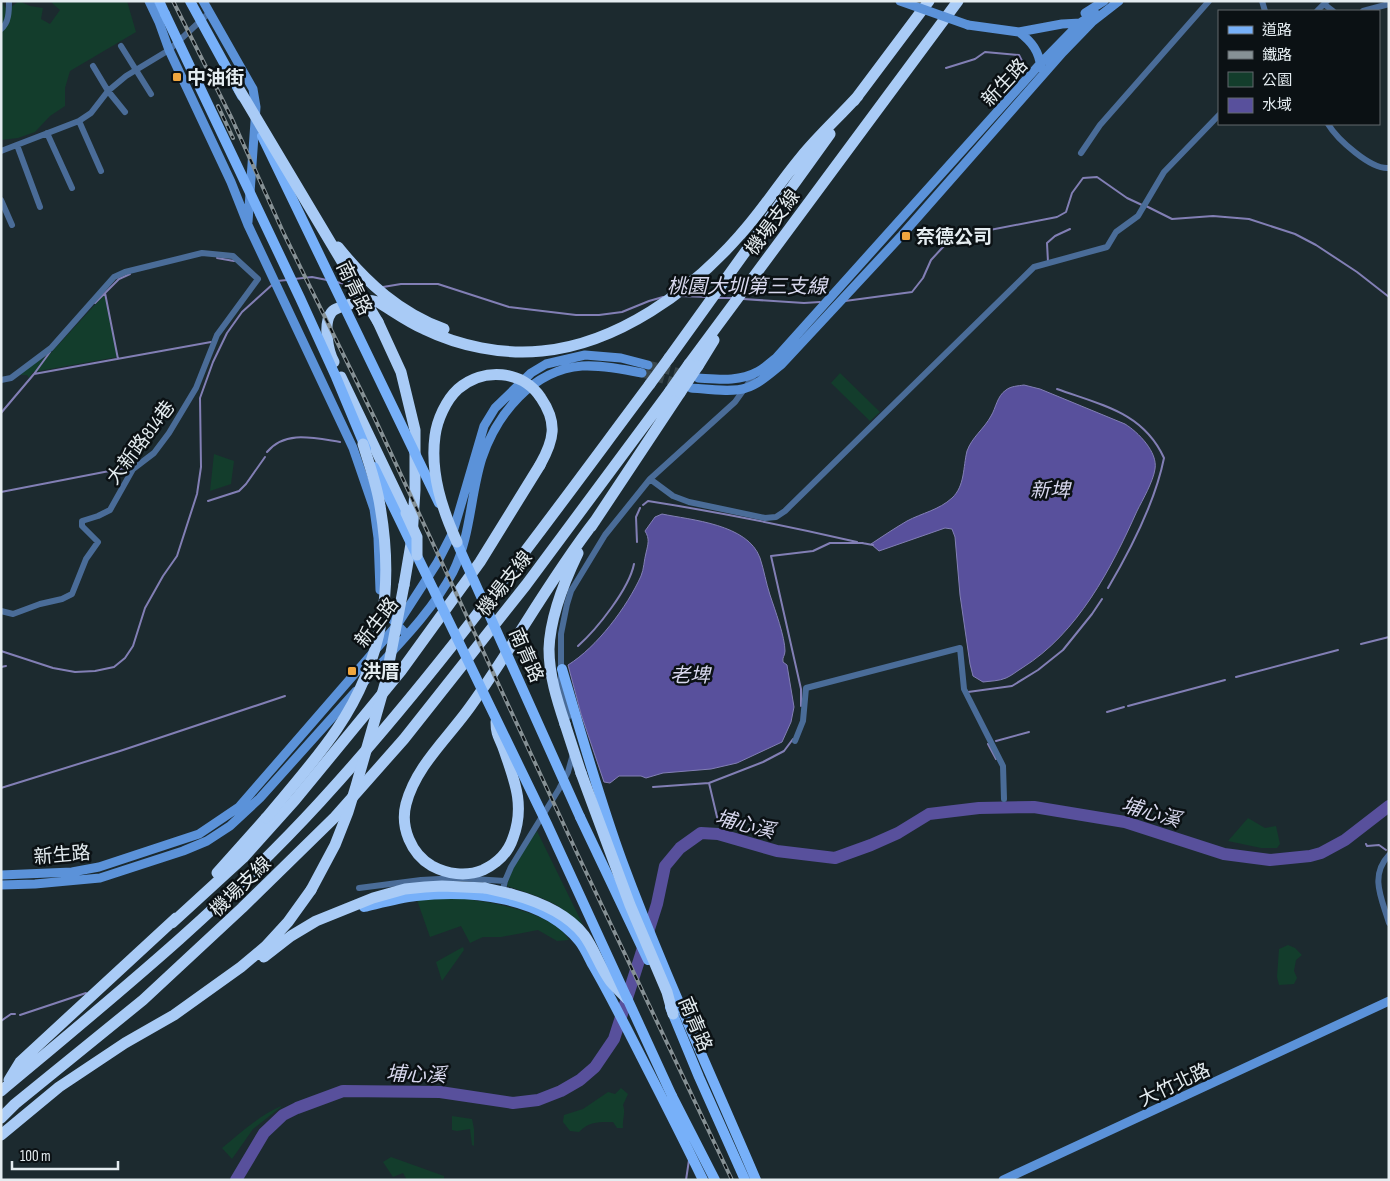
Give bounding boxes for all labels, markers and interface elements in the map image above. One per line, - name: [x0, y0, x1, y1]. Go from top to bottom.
- legend: [1218, 10, 1380, 125]
- text: 道路: [1262, 21, 1292, 40]
- text: 鐵路: [1262, 46, 1292, 65]
- street label: 新生路: [977, 54, 1033, 112]
- place label: 中油街: [187, 67, 244, 90]
- marker: 中油街: [171, 71, 183, 83]
- text: 公園: [1262, 71, 1292, 90]
- text: 水域: [1262, 96, 1292, 115]
- street label: 機場支線: [741, 186, 805, 260]
- place label: 奈德公司: [916, 226, 992, 249]
- marker: 奈德公司: [900, 230, 912, 242]
- street label: 南青路: [331, 258, 376, 319]
- water label: 桃園大圳第三支線: [667, 275, 829, 299]
- street label: 大新路814巷: [102, 396, 180, 489]
- water label: 新埤: [1030, 479, 1072, 503]
- street label: 機場支線: [473, 547, 538, 621]
- street label: 新生路: [351, 593, 404, 652]
- street label: 南青路: [504, 625, 548, 686]
- place label: 洪厝: [362, 661, 400, 684]
- water label: 老埤: [670, 664, 712, 688]
- marker: 洪厝: [346, 665, 358, 677]
- water label: 埔心溪: [1119, 793, 1186, 834]
- water label: 埔心溪: [713, 806, 780, 845]
- street label: 新生路: [33, 842, 92, 869]
- street label: 機場支線: [206, 852, 276, 922]
- street label: 南青路: [673, 994, 716, 1055]
- street label: 大竹北路: [1135, 1059, 1214, 1112]
- water label: 埔心溪: [386, 1062, 449, 1088]
- scale bar: [12, 1138, 119, 1170]
- text: 100 m: [20, 1147, 51, 1166]

